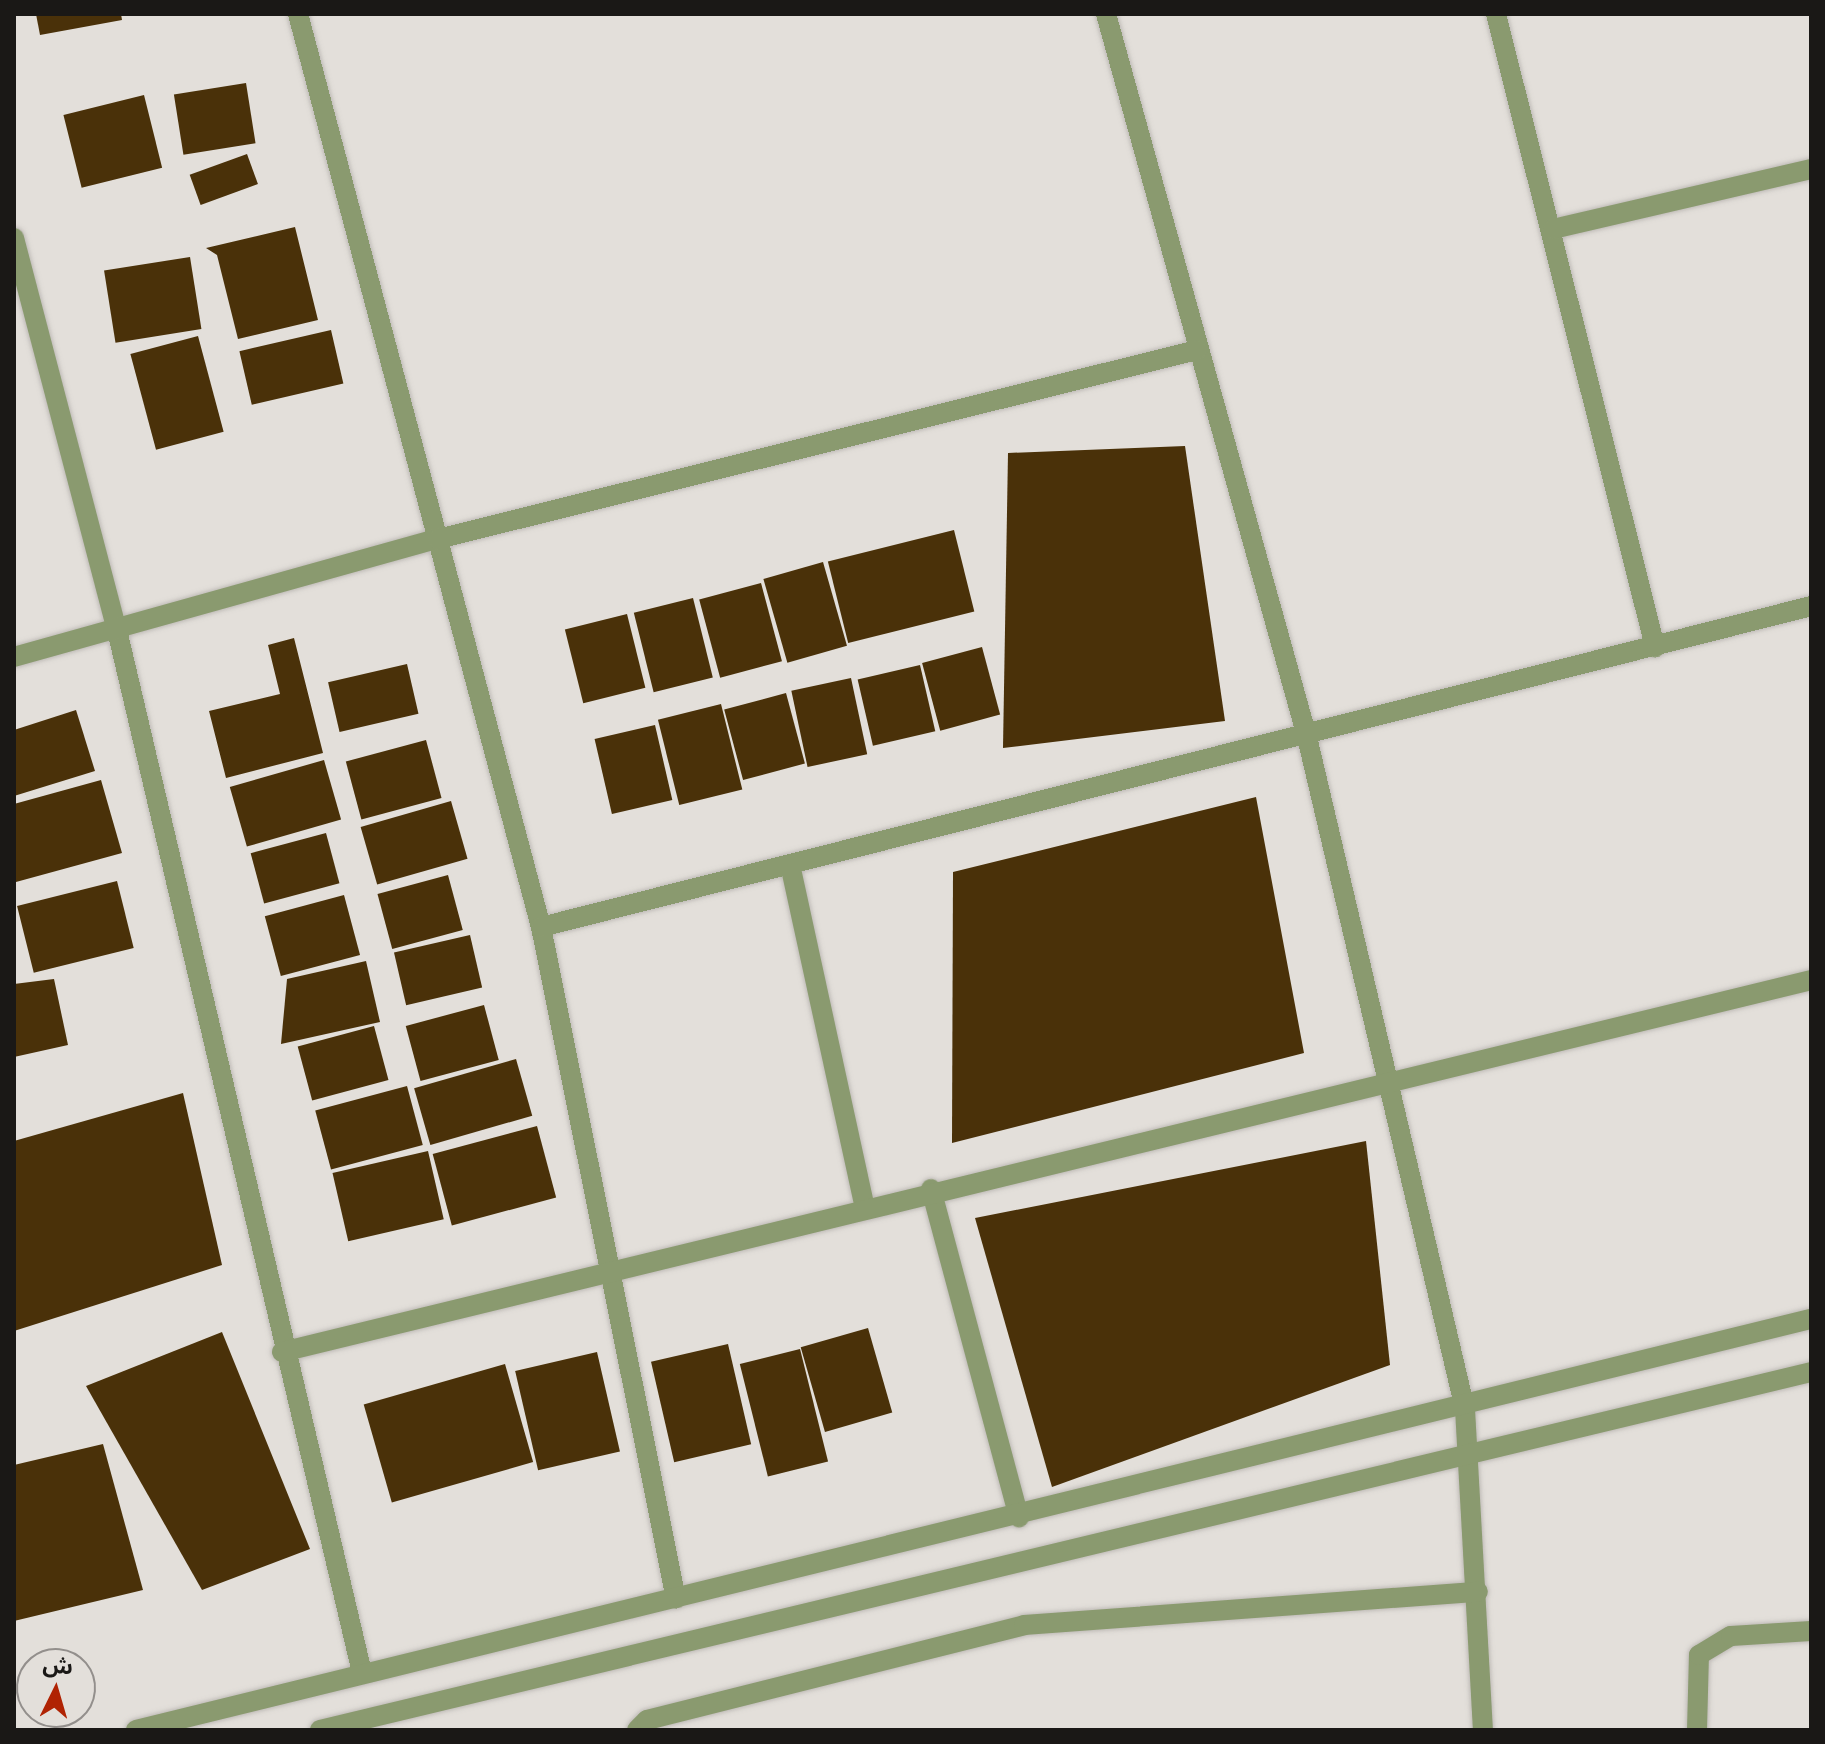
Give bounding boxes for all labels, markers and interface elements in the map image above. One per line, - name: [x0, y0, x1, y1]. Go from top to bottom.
- north arrow: [16, 1648, 96, 1728]
- text: ش: [42, 1651, 74, 1680]

